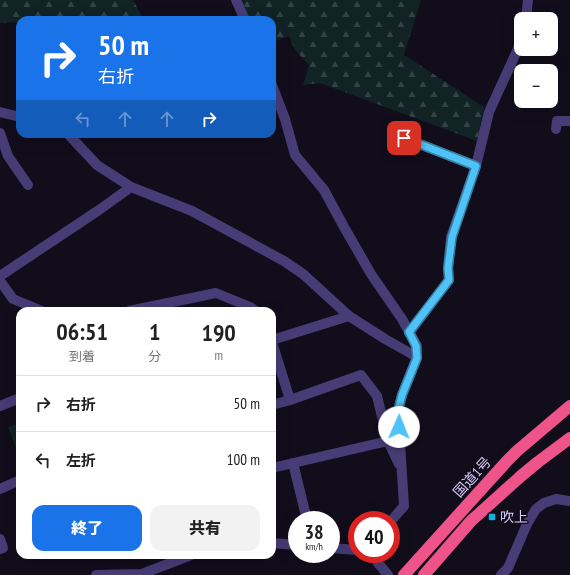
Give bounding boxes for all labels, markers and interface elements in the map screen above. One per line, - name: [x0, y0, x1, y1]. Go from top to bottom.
- map controls: [514, 12, 558, 108]
- button: +: [514, 12, 558, 56]
- text: 50 m: [98, 26, 149, 63]
- icon: right: [32, 32, 84, 84]
- button: −: [514, 64, 558, 108]
- text: 右折: [98, 65, 134, 88]
- icon: left: [72, 108, 94, 130]
- icon: ahead: [114, 108, 136, 130]
- icon: ahead: [156, 108, 178, 130]
- icon: right: [198, 108, 220, 130]
- pin: [387, 121, 421, 155]
- icon: arrive: [393, 127, 415, 149]
- text: 06:51: [56, 316, 108, 347]
- text: 1: [149, 316, 160, 347]
- text: 190: [201, 317, 236, 348]
- text: m: [214, 347, 223, 364]
- text: 到着: [69, 348, 95, 365]
- text: 分: [148, 348, 161, 365]
- icon: right: [32, 393, 54, 415]
- text: 50 m: [234, 394, 260, 413]
- text: 右折: [66, 395, 96, 414]
- position arrow: [378, 406, 420, 448]
- icon: left: [32, 449, 54, 471]
- text: 100 m: [227, 450, 260, 469]
- text: 左折: [66, 451, 96, 470]
- street label: 国道1号: [449, 453, 495, 501]
- button: 終了: [32, 505, 142, 551]
- button: 共有: [150, 505, 260, 551]
- place label: 吹上: [500, 508, 528, 526]
- speed limit sign: 40: [348, 511, 400, 563]
- marker: 吹上: [487, 512, 497, 522]
- text: 38: [304, 519, 324, 545]
- text: km/h: [305, 540, 323, 553]

